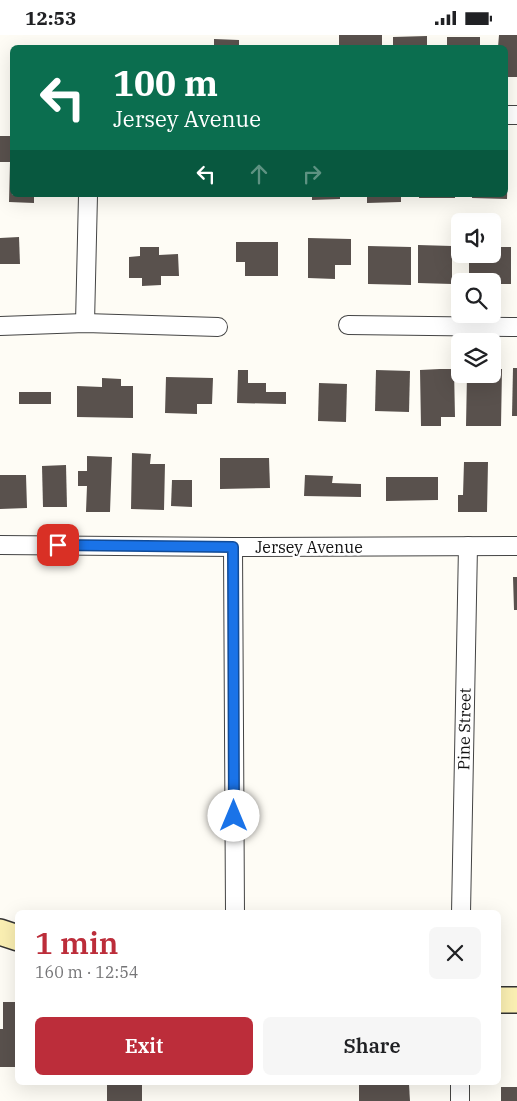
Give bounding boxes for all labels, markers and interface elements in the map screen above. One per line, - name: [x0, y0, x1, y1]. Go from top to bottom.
- text: 12:53: [25, 6, 76, 30]
- text: 100 m: [113, 60, 218, 106]
- icon: left: [30, 65, 95, 130]
- text: Jersey Avenue: [113, 104, 261, 133]
- icon: left: [192, 160, 220, 188]
- icon: ahead: [245, 160, 273, 188]
- icon: right: [298, 160, 326, 188]
- map controls: [451, 213, 501, 383]
- button: sound: [451, 213, 501, 263]
- button: search: [451, 273, 501, 323]
- button: layers: [451, 333, 501, 383]
- pin: [37, 524, 79, 566]
- icon: arrive: [44, 531, 72, 559]
- street label: Jersey Avenue: [255, 537, 363, 557]
- street label: Pine Street: [453, 687, 475, 770]
- position arrow: [207, 789, 259, 841]
- text: 1 min: [35, 923, 118, 962]
- button: close: [429, 927, 481, 979]
- text: 160 m · 12:54: [35, 962, 138, 982]
- button: Exit: [35, 1017, 253, 1075]
- button: Share: [263, 1017, 481, 1075]

